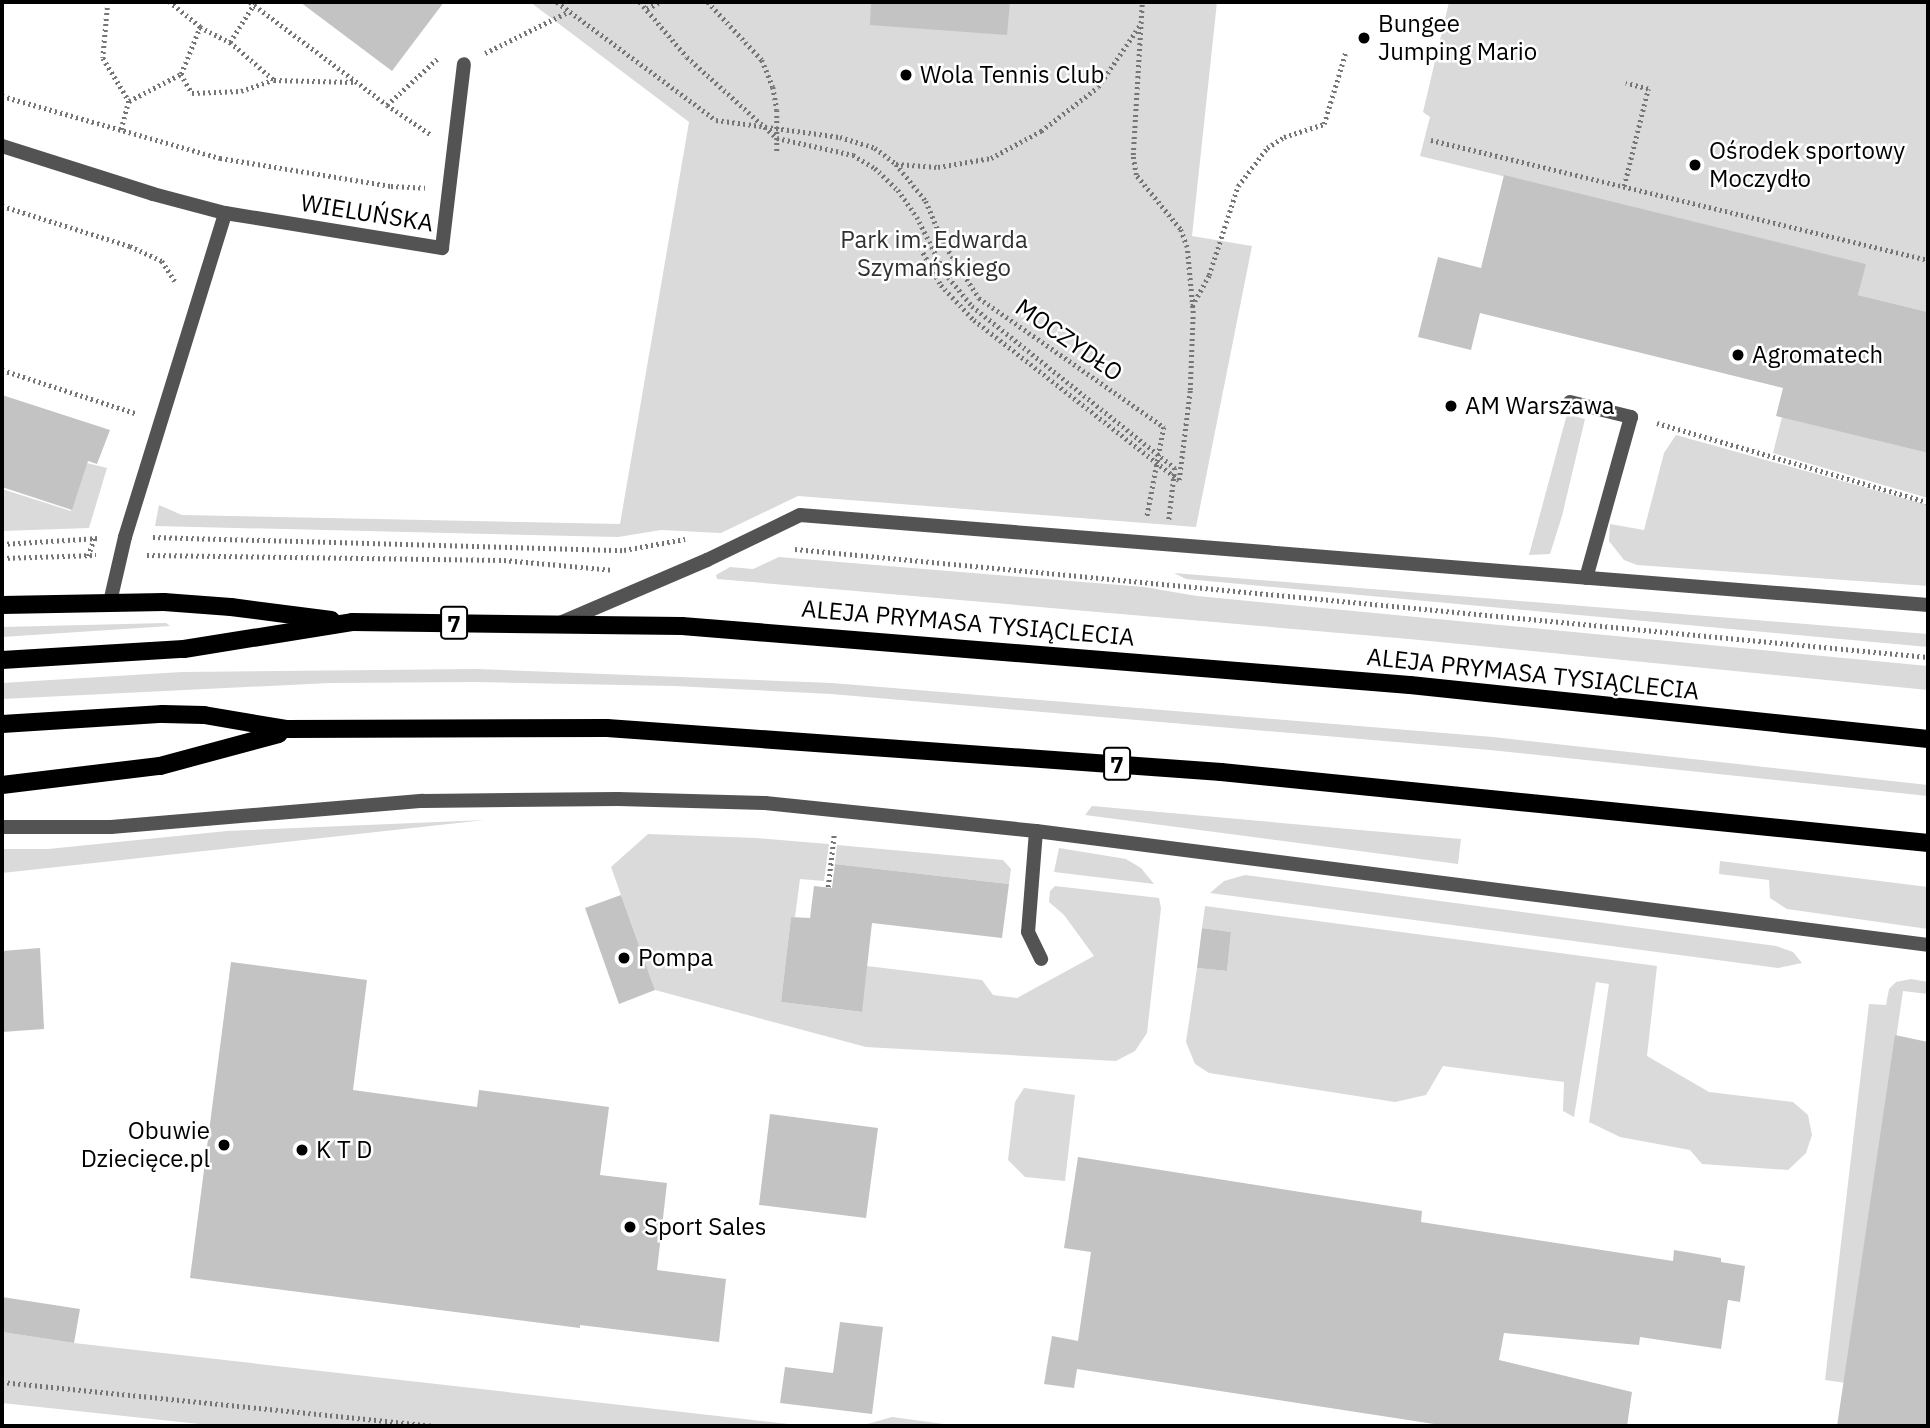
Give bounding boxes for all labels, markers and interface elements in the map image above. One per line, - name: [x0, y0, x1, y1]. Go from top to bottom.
- place label: Bungee Jumping Mario: [1378, 10, 1537, 66]
- marker: Bungee Jumping Mario: [1356, 30, 1372, 46]
- place label: Wola Tennis Club: [920, 61, 1104, 89]
- marker: Wola Tennis Club: [898, 67, 914, 83]
- place label: Ośrodek sportowy Moczydło: [1709, 137, 1905, 193]
- marker: Ośrodek sportowy Moczydło: [1687, 157, 1703, 173]
- street label: WIELUŃSKA: [299, 188, 435, 238]
- park label: Park im. Edwarda Szymańskiego: [840, 226, 1028, 282]
- street label: MOCZYDŁO: [1010, 293, 1128, 387]
- place label: Agromatech: [1752, 341, 1883, 369]
- marker: Agromatech: [1730, 347, 1746, 363]
- place label: AM Warszawa: [1465, 392, 1615, 420]
- marker: AM Warszawa: [1443, 398, 1459, 414]
- street label: ALEJA PRYMASA TYSIĄCLECIA: [800, 594, 1136, 652]
- road number: 7: [440, 604, 468, 642]
- street label: ALEJA PRYMASA TYSIĄCLECIA: [1365, 642, 1701, 706]
- road number: 7: [1103, 744, 1131, 784]
- place label: Pompa: [638, 944, 713, 972]
- marker: Pompa: [616, 950, 632, 966]
- place label: Obuwie Dziecięce.pl: [81, 1117, 210, 1173]
- place label: K T D: [316, 1136, 372, 1164]
- marker: Obuwie Dziecięce.pl: [216, 1137, 232, 1153]
- marker: K T D: [294, 1142, 310, 1158]
- place label: Sport Sales: [644, 1213, 766, 1241]
- marker: Sport Sales: [622, 1219, 638, 1235]

